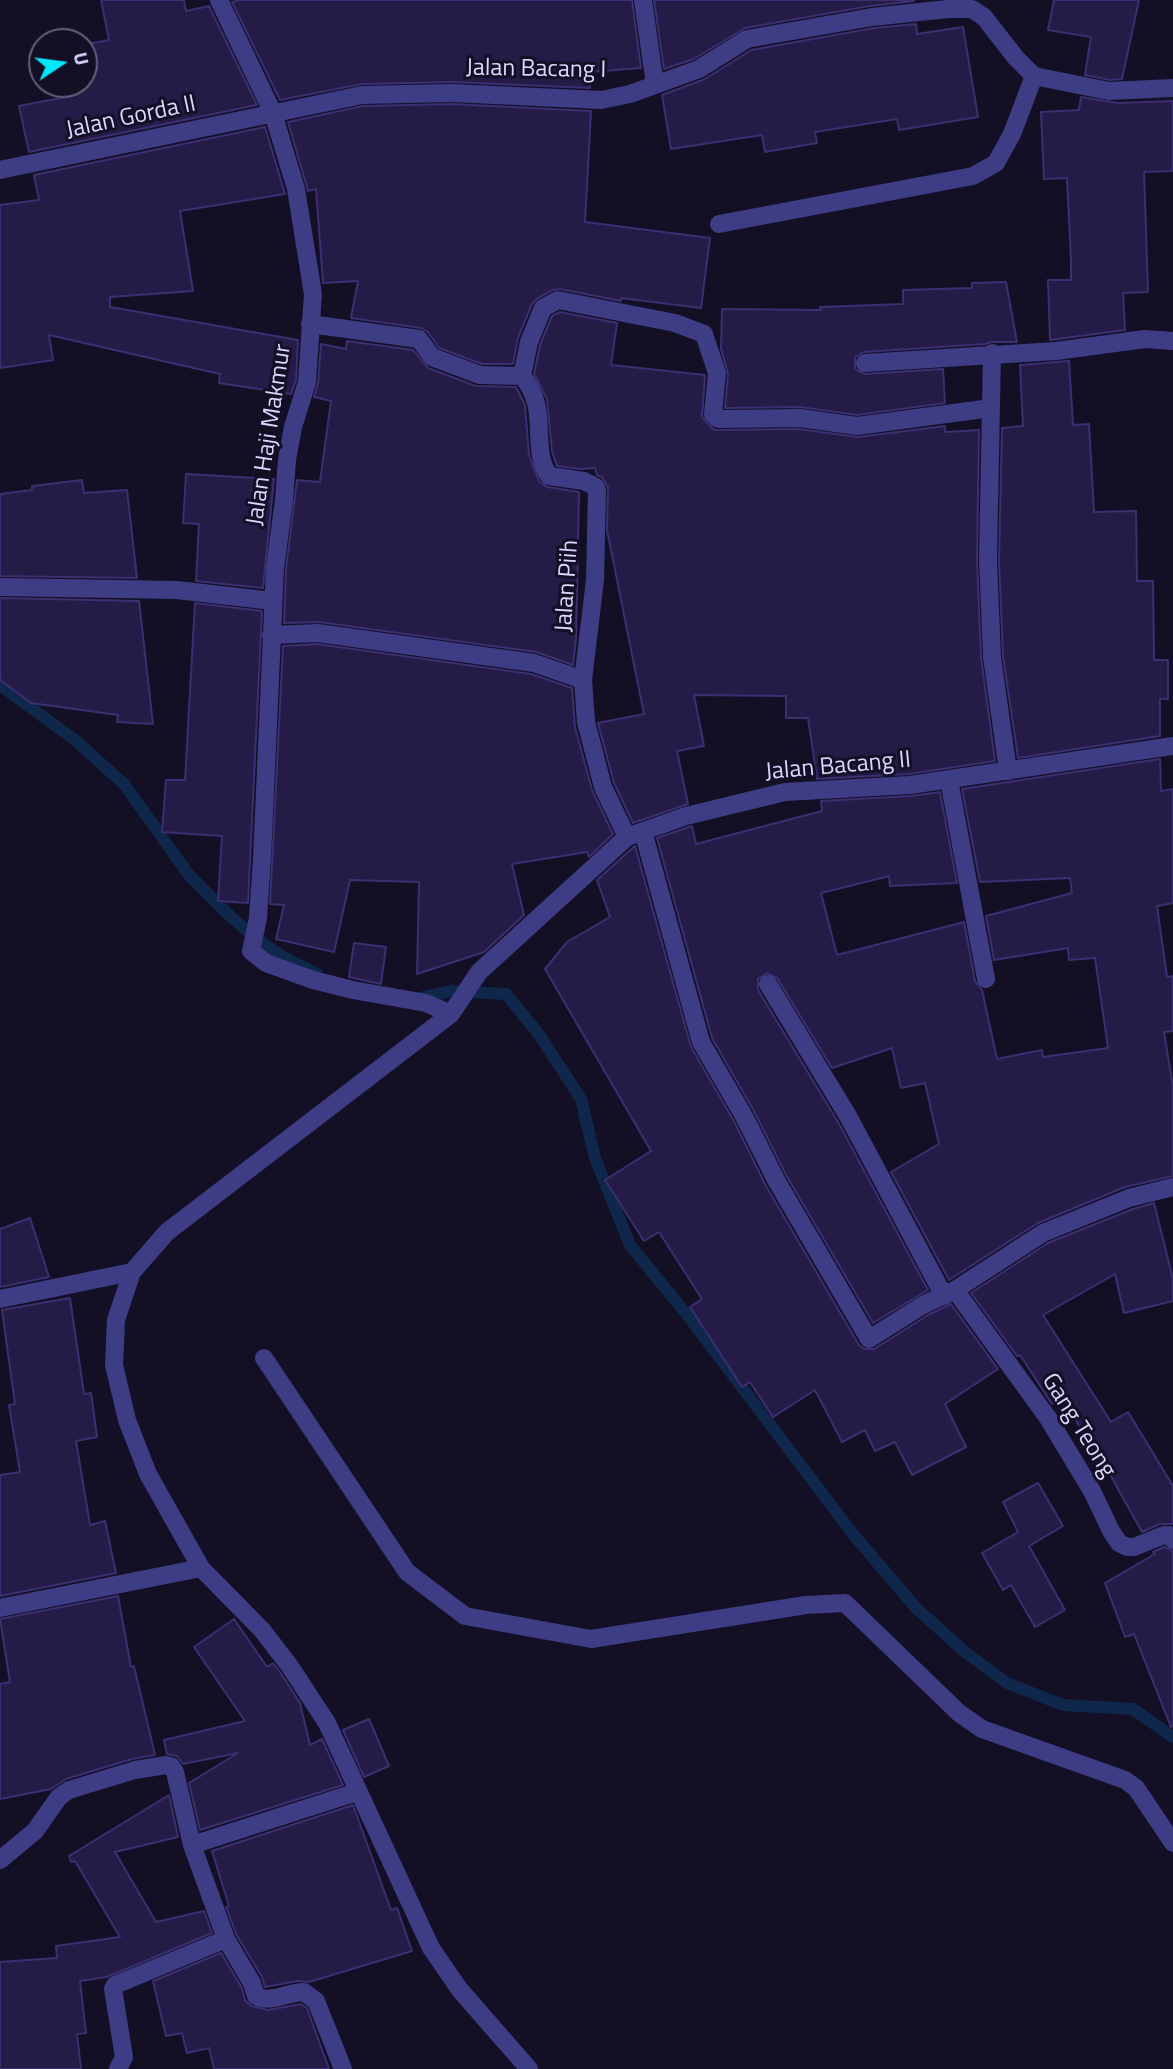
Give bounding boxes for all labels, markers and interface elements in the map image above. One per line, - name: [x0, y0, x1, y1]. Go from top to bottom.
- north arrow: [28, 28, 98, 98]
- text: U: [66, 49, 98, 68]
- street label: Jalan Bacang I: [466, 54, 606, 86]
- street label: Jalan Gorda II: [63, 90, 199, 146]
- street label: Jalan Haji Makmur: [241, 342, 299, 528]
- street label: Jalan Piih: [550, 539, 586, 633]
- street label: Jalan Bacang II: [764, 746, 912, 788]
- street label: Gang Teong: [1035, 1368, 1121, 1484]

